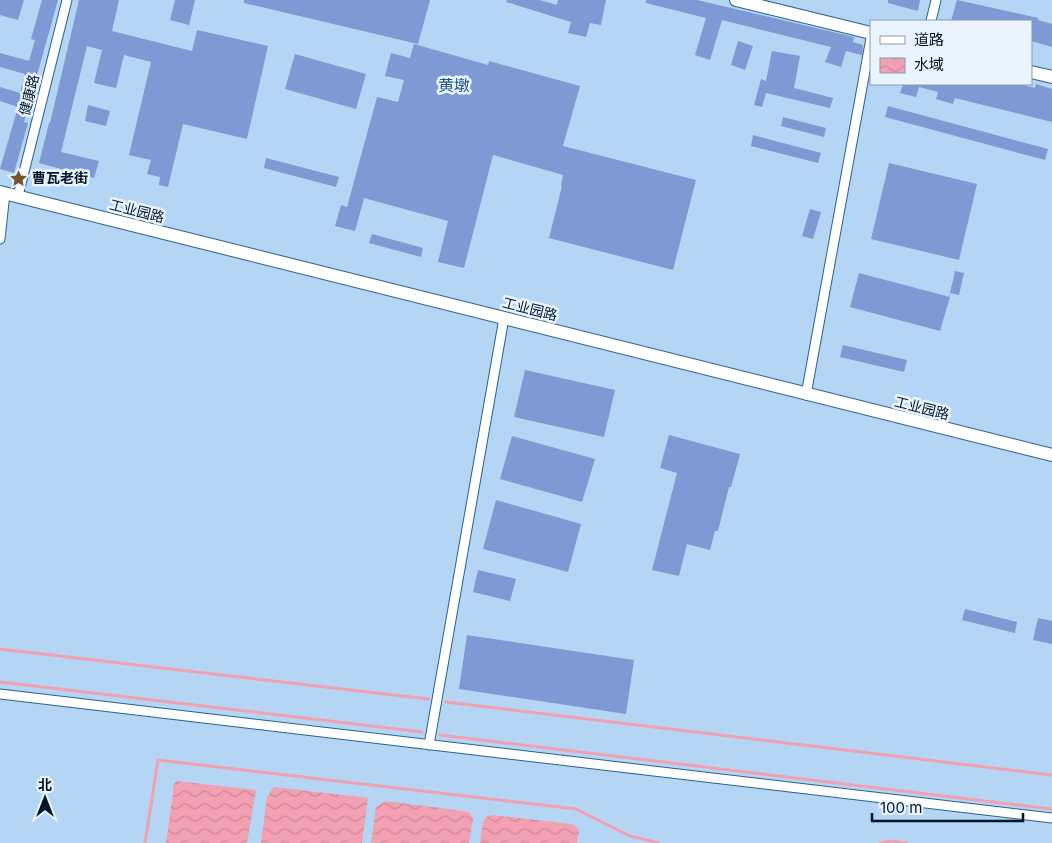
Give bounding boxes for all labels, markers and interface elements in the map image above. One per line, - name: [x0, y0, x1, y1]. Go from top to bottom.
- legend: [870, 20, 1032, 85]
- text: 道路: [914, 30, 944, 49]
- text: 水域: [914, 55, 944, 74]
- street label: 健康路: [15, 72, 42, 117]
- district label: 黄墩: [438, 75, 470, 95]
- place icon: 曹瓦老街: [8, 168, 28, 188]
- place label: 曹瓦老街: [32, 169, 88, 186]
- street label: 工业园路: [108, 195, 166, 226]
- street label: 工业园路: [501, 293, 559, 324]
- street label: 工业园路: [893, 392, 951, 423]
- north arrow: [20, 773, 70, 823]
- text: 北: [38, 776, 52, 793]
- scale bar: [872, 790, 1023, 822]
- text: 100 m: [880, 798, 922, 817]

